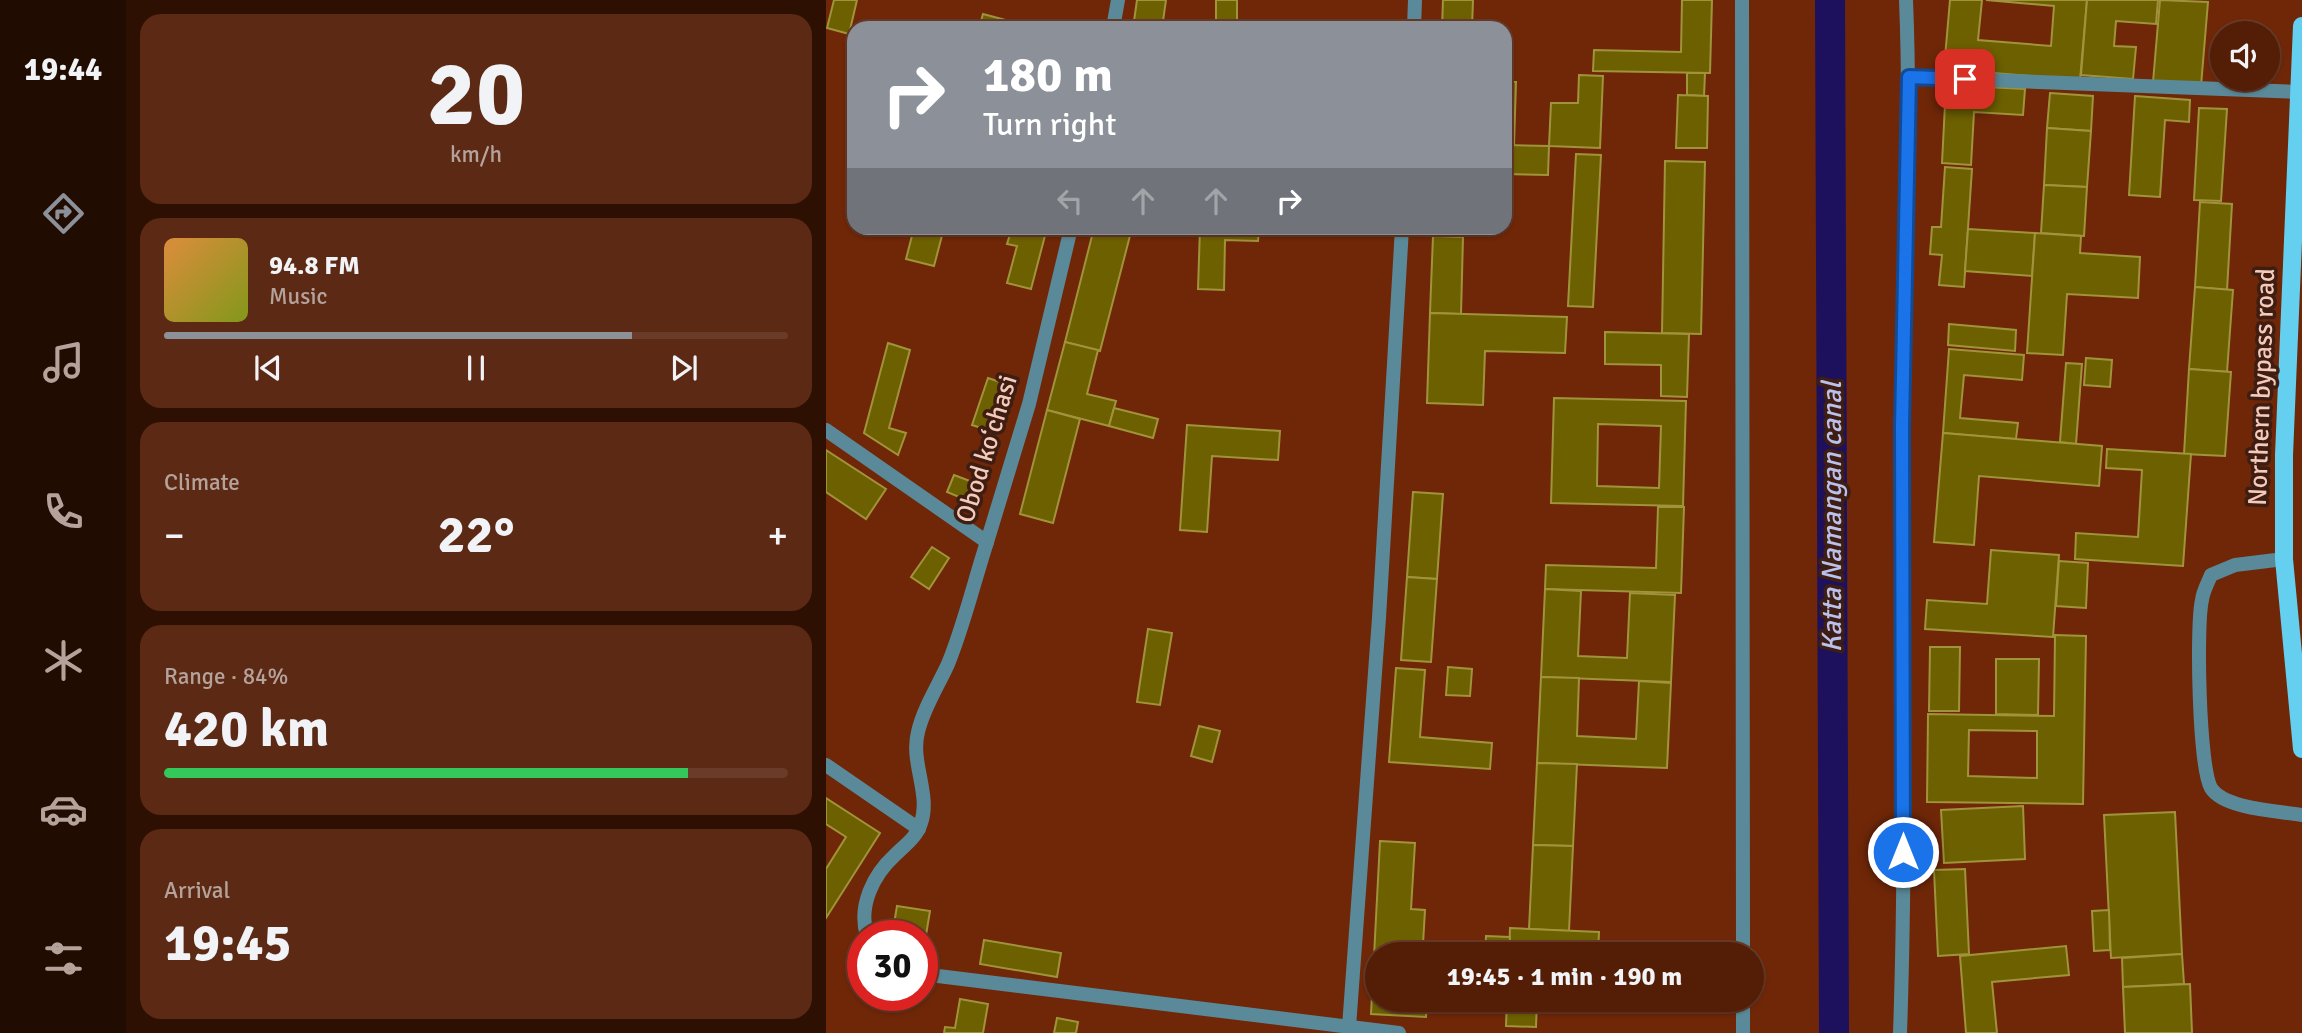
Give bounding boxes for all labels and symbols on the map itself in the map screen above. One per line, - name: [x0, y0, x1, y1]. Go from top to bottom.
- pin: [1935, 49, 1995, 109]
- street label: Northern bypass road: [2242, 268, 2282, 506]
- street label: Obod koʻchasi: [949, 371, 1025, 527]
- water label: Katta Namangan canal: [1815, 380, 1849, 653]
- position arrow: [1866, 815, 1940, 889]
- speed limit sign: 30: [847, 920, 938, 1011]

